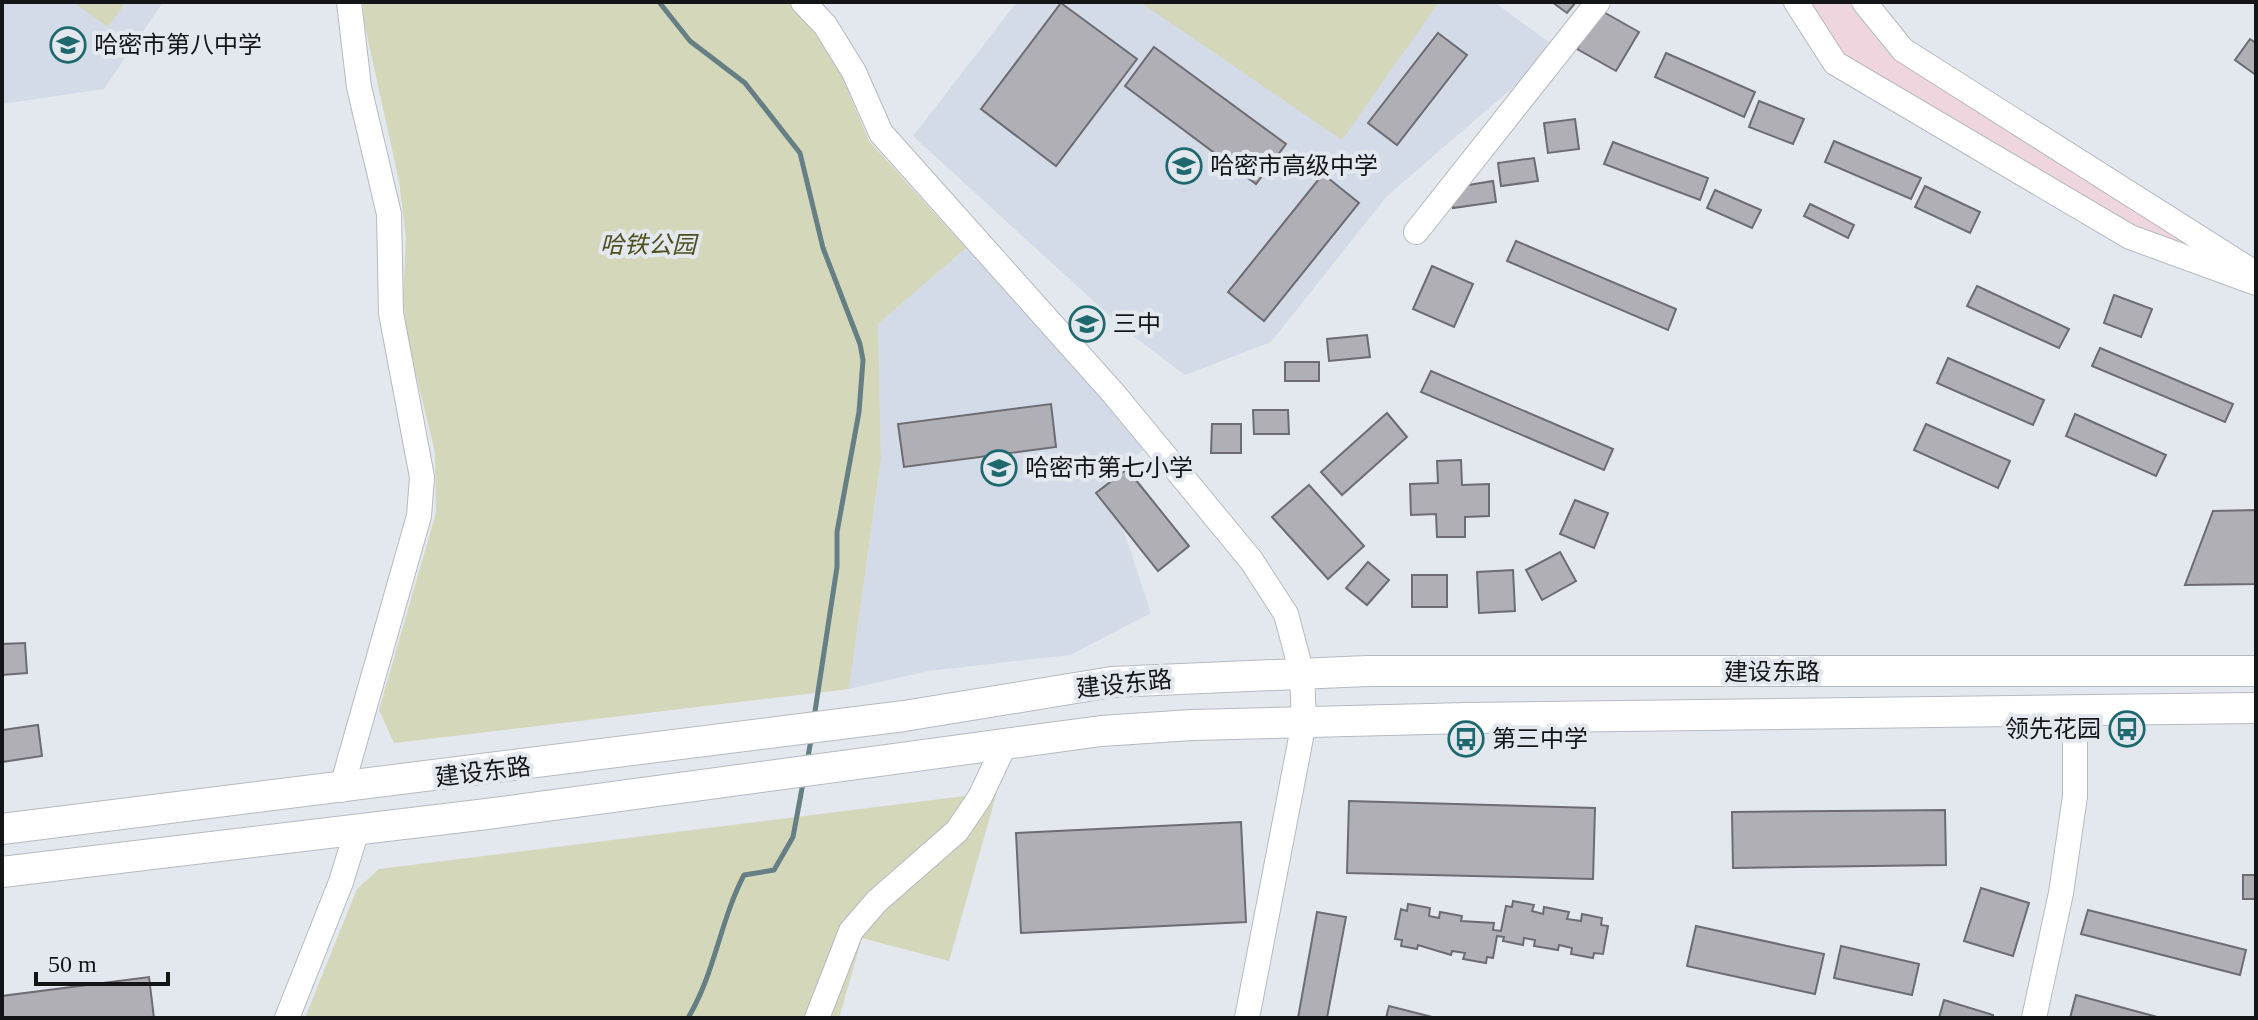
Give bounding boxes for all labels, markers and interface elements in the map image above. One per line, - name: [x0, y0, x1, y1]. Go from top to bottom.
- school or university icon: 哈密市第八中学: [49, 26, 87, 64]
- place label: 哈密市第八中学: [94, 32, 262, 58]
- school or university icon: 哈密市高级中学: [1165, 147, 1203, 185]
- place label: 哈密市高级中学: [1210, 153, 1378, 179]
- park label: 哈铁公园: [600, 232, 699, 258]
- school or university icon: 三中: [1068, 305, 1106, 343]
- place label: 三中: [1113, 311, 1161, 337]
- school or university icon: 哈密市第七小学: [980, 449, 1018, 487]
- place label: 哈密市第七小学: [1025, 455, 1193, 481]
- street label: 建设东路: [1724, 659, 1820, 685]
- street label: 建设东路: [1075, 666, 1173, 702]
- bus stop icon: 领先花园: [2108, 710, 2146, 748]
- place label: 领先花园: [2005, 716, 2101, 742]
- bus stop icon: 第三中学: [1447, 720, 1485, 758]
- place label: 第三中学: [1492, 726, 1588, 752]
- street label: 建设东路: [434, 753, 532, 791]
- scale bar: [36, 936, 168, 986]
- text: 50 m: [48, 951, 97, 977]

